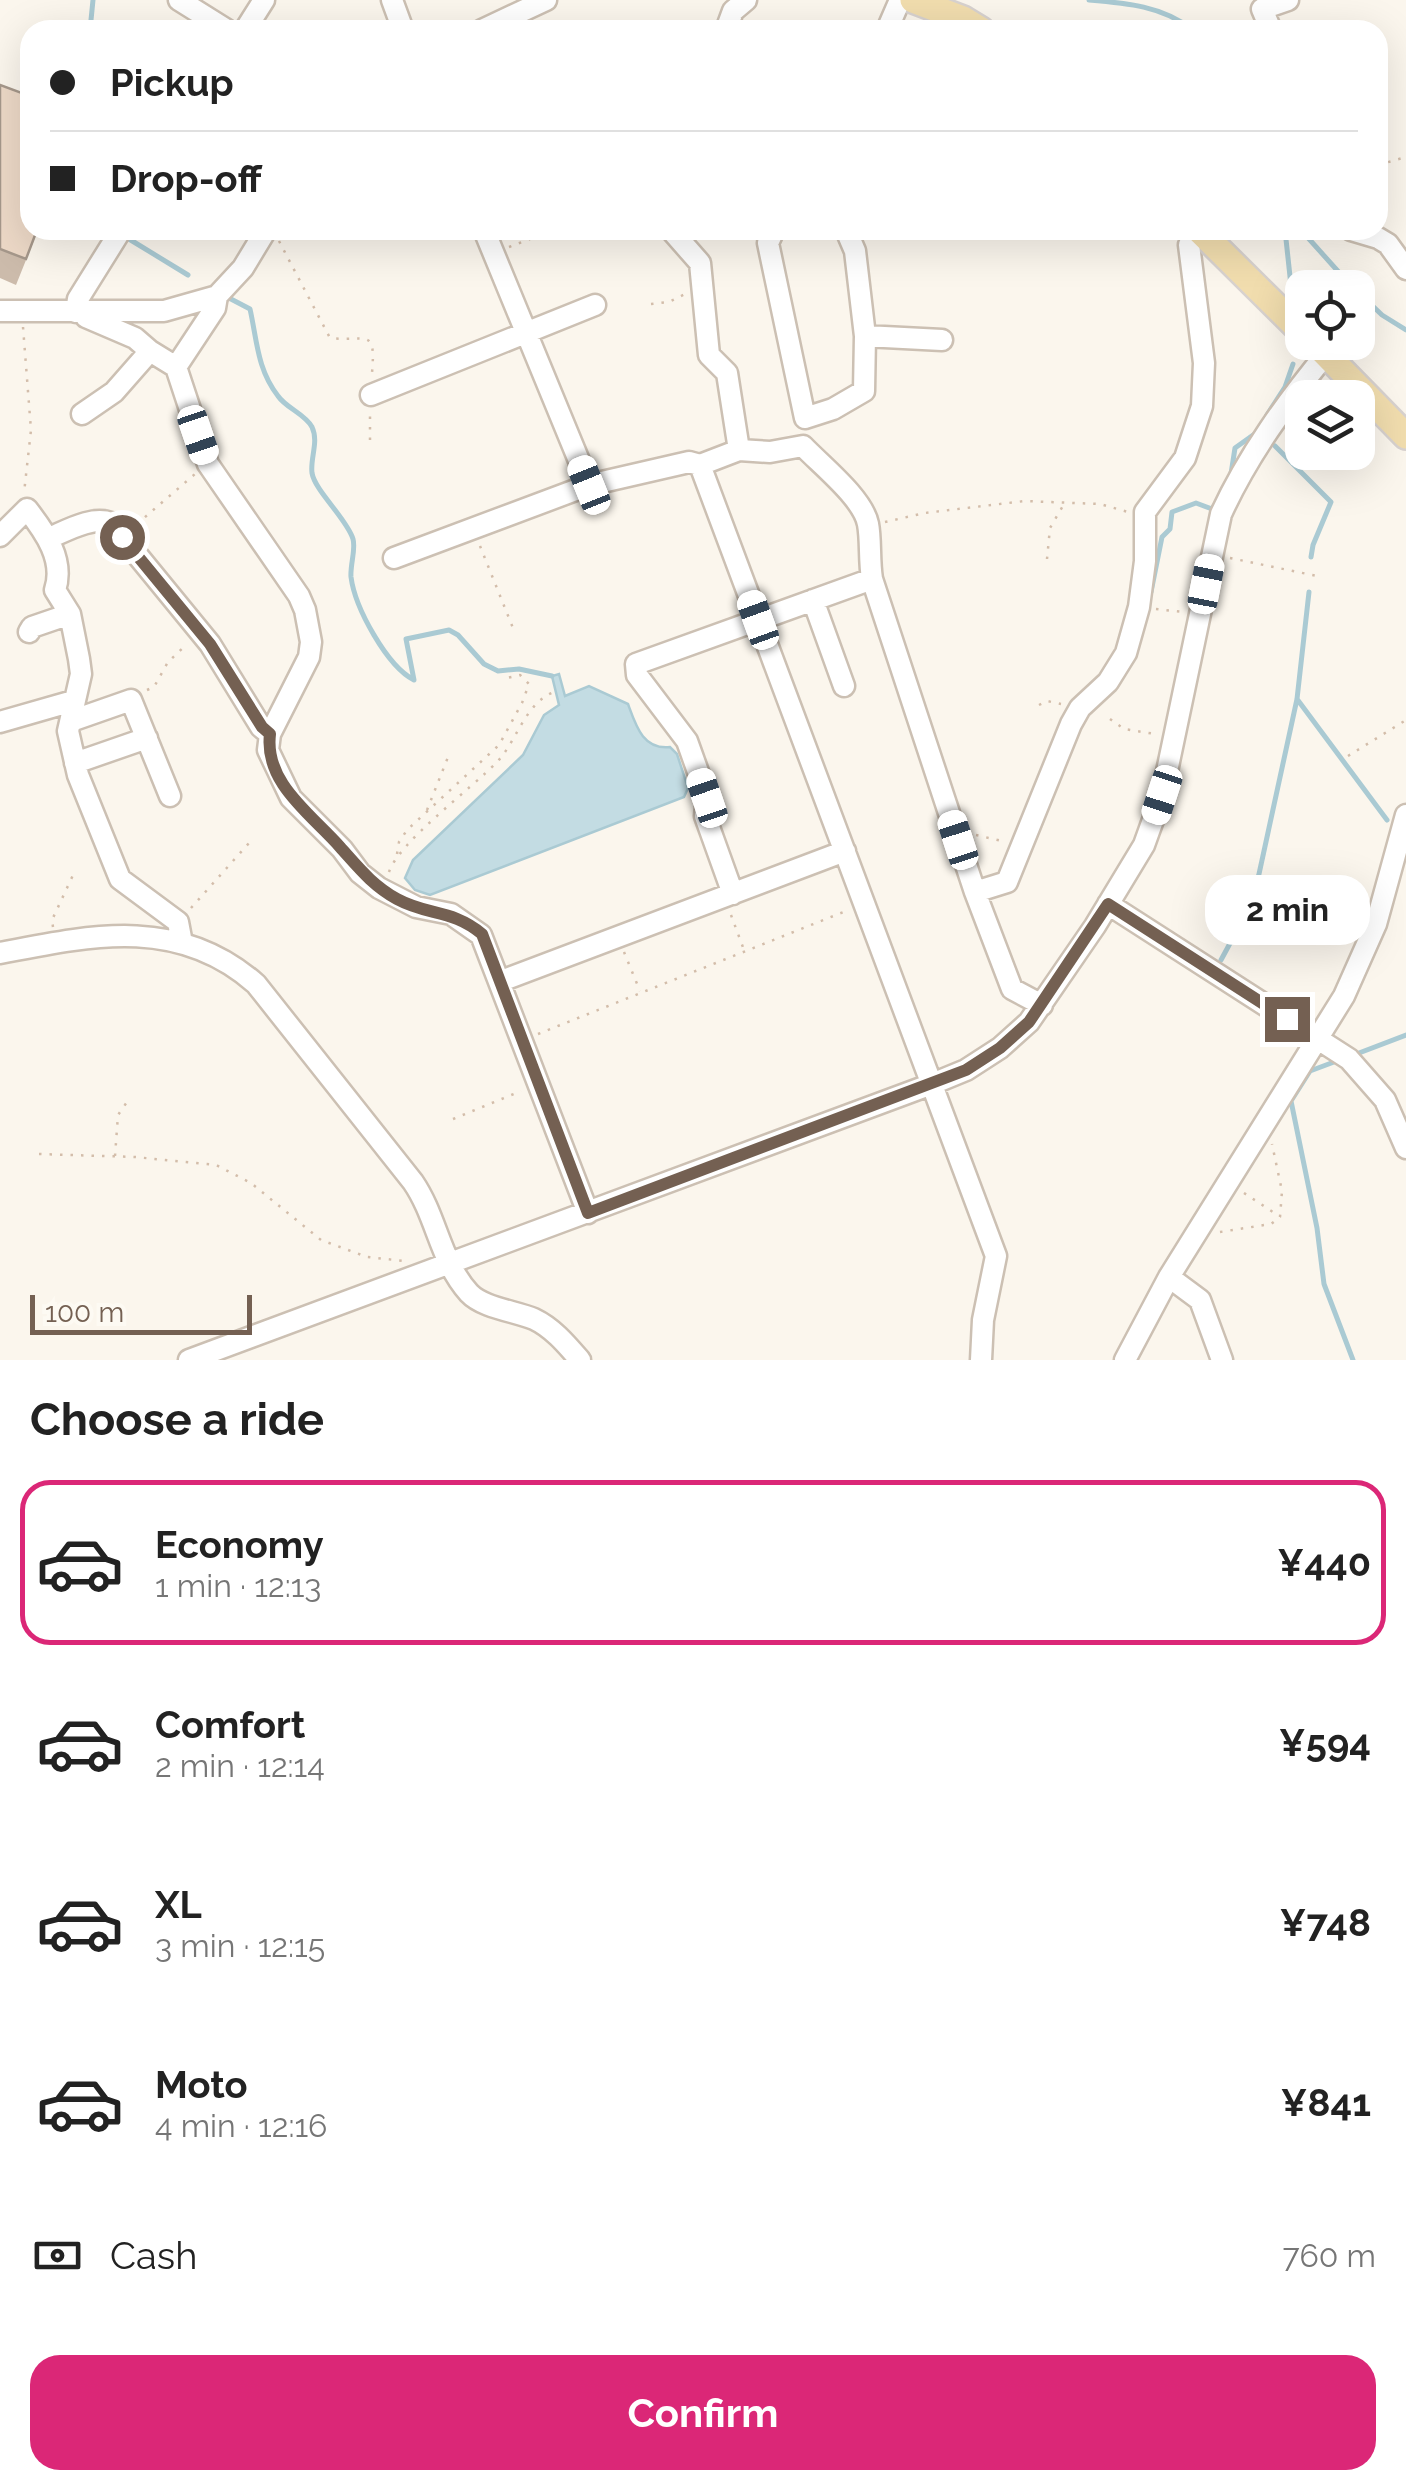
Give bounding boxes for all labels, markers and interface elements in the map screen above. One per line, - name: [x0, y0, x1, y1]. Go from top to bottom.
- text: Pickup: [110, 60, 234, 105]
- text: Drop-off: [110, 156, 262, 201]
- map controls: [1285, 270, 1375, 470]
- button: locate: [1285, 270, 1375, 360]
- button: layers: [1285, 380, 1375, 470]
- car: [174, 402, 222, 468]
- car: [564, 452, 614, 518]
- route start: [100, 515, 145, 560]
- car: [1186, 552, 1226, 616]
- car: [734, 587, 782, 653]
- car: [1138, 762, 1186, 828]
- car: [683, 765, 731, 831]
- car: [934, 807, 982, 873]
- callout: 2 min: [1204, 874, 1370, 944]
- text: 2 min: [1246, 891, 1329, 928]
- route end: [1265, 997, 1310, 1042]
- scale bar: [30, 1290, 252, 1334]
- text: 100 m: [45, 1296, 124, 1329]
- text: Choose a ride: [30, 1393, 324, 1446]
- icon: car: [35, 1518, 125, 1608]
- text: Economy: [155, 1522, 324, 1567]
- text: ¥440: [1277, 1540, 1371, 1585]
- text: 1 min · 12:13: [155, 1567, 321, 1604]
- icon: car: [35, 1698, 125, 1788]
- text: Comfort: [155, 1702, 305, 1747]
- text: ¥594: [1279, 1720, 1371, 1765]
- text: 2 min · 12:14: [155, 1747, 325, 1784]
- icon: car: [35, 1878, 125, 1968]
- text: XL: [155, 1882, 202, 1927]
- text: ¥748: [1279, 1900, 1371, 1945]
- text: 3 min · 12:15: [155, 1927, 325, 1964]
- icon: car: [35, 2058, 125, 2148]
- text: Moto: [155, 2062, 248, 2107]
- text: ¥841: [1281, 2080, 1371, 2125]
- text: 4 min · 12:16: [155, 2107, 327, 2144]
- icon: cash: [30, 2228, 85, 2283]
- text: Cash: [110, 2233, 197, 2278]
- text: 760 m: [1282, 2237, 1376, 2274]
- button: Confirm: [30, 2355, 1376, 2470]

